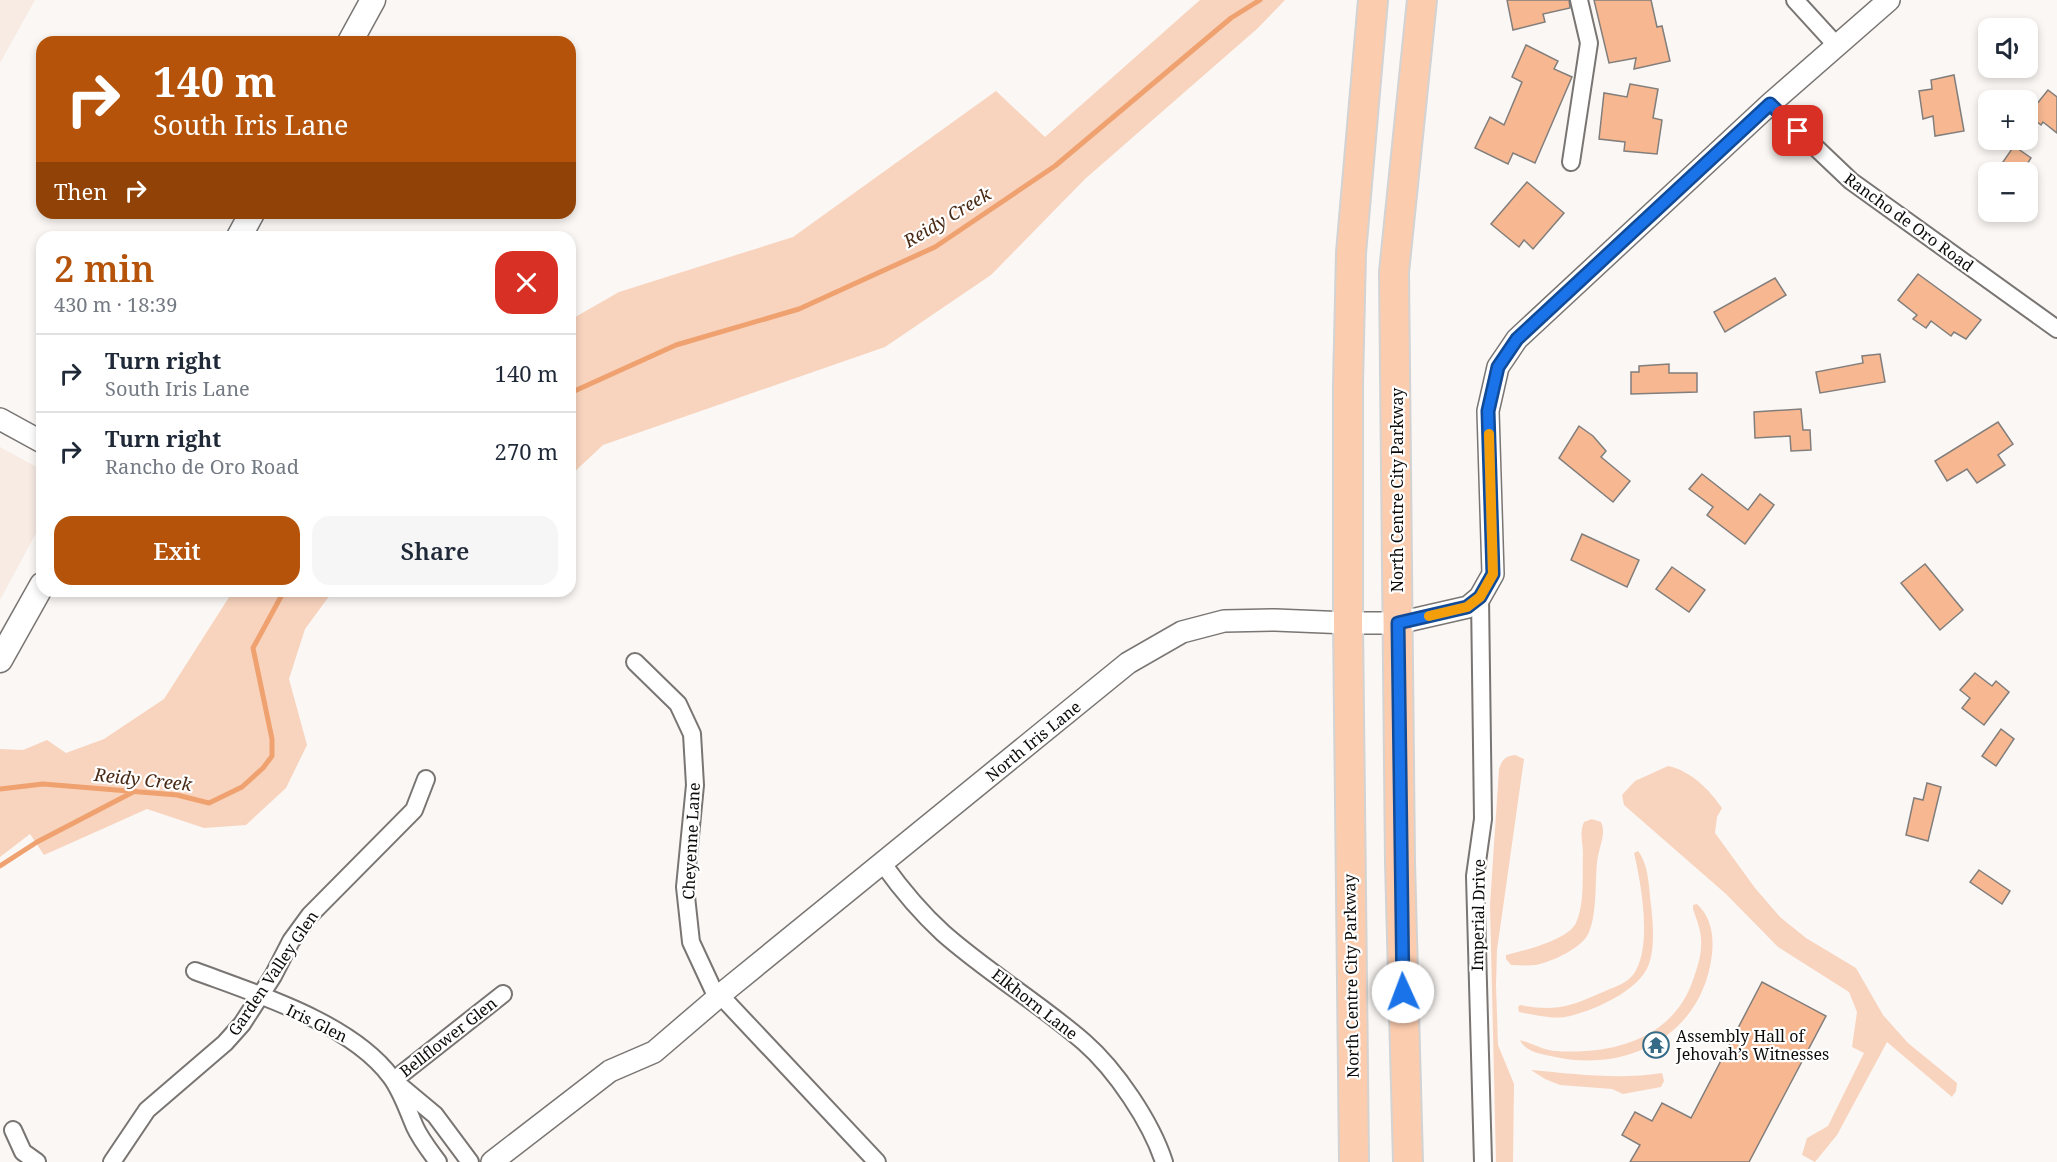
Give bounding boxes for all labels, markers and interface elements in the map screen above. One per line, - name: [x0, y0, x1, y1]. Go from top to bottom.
- map controls: [1978, 18, 2038, 222]
- button: sound: [1978, 18, 2038, 78]
- text: 140 m: [153, 52, 277, 109]
- icon: right: [54, 60, 132, 138]
- button: +: [1978, 90, 2038, 150]
- pin: [1772, 105, 1823, 156]
- text: South Iris Lane: [153, 106, 348, 143]
- icon: arrive: [1781, 114, 1814, 147]
- button: −: [1978, 162, 2038, 222]
- street label: Rancho de Oro Road: [1840, 168, 1978, 277]
- icon: right: [119, 174, 152, 207]
- text: Then: [54, 176, 107, 206]
- water label: Reidy Creek: [898, 181, 996, 253]
- text: 2 min: [54, 244, 155, 293]
- button: close: [495, 251, 558, 314]
- text: 430 m · 18:39: [54, 291, 177, 318]
- text: Turn right: [105, 345, 221, 375]
- icon: right: [54, 357, 87, 390]
- text: 140 m: [495, 358, 558, 388]
- text: South Iris Lane: [105, 375, 250, 402]
- street label: North Centre City Parkway: [1386, 387, 1408, 592]
- text: Turn right: [105, 423, 221, 453]
- icon: right: [54, 435, 87, 468]
- text: 270 m: [495, 436, 558, 466]
- text: Rancho de Oro Road: [105, 453, 299, 480]
- button: Exit: [54, 516, 300, 585]
- button: Share: [312, 516, 558, 585]
- street label: North Iris Lane: [981, 696, 1085, 786]
- water label: Reidy Creek: [92, 762, 194, 796]
- street label: Cheyenne Lane: [677, 782, 705, 900]
- street label: Imperial Drive: [1466, 859, 1490, 971]
- street label: North Centre City Parkway: [1338, 873, 1364, 1078]
- street label: Garden Valley Glen: [223, 906, 323, 1040]
- position arrow: [1371, 960, 1435, 1024]
- street label: Elkhorn Lane: [987, 963, 1083, 1045]
- street label: Bellflower Glen: [395, 992, 501, 1082]
- street label: Iris Glen: [283, 999, 351, 1047]
- place label: Assembly Hall of Jehovah’s Witnesses: [1675, 1025, 1829, 1065]
- temple icon: Assembly Hall of Jehovah’s Witnesses: [1641, 1030, 1671, 1060]

